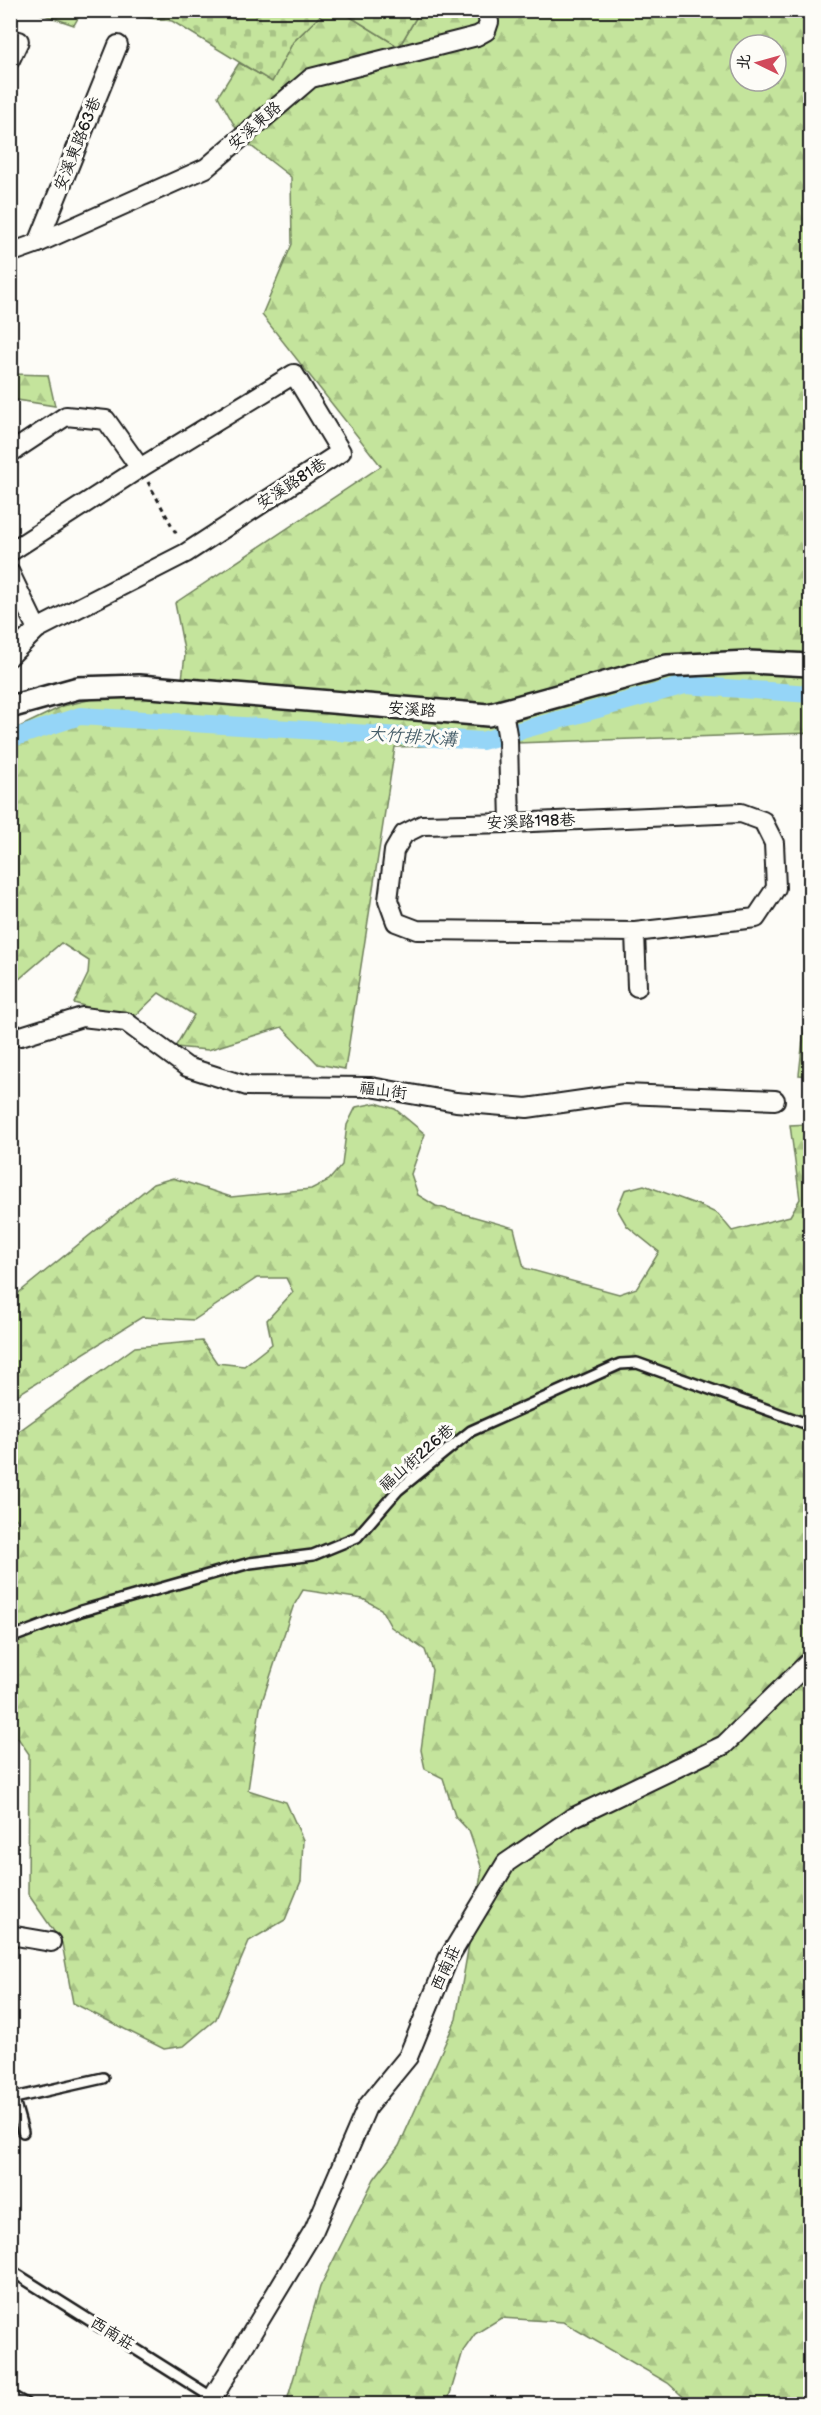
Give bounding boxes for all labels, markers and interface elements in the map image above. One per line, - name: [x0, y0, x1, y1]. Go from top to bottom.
- north arrow: [728, 33, 788, 93]
- text: 北: [734, 53, 755, 71]
- street label: 安溪東路63巷: [51, 94, 105, 194]
- street label: 安溪東路: [225, 98, 285, 154]
- street label: 安溪路81巷: [253, 454, 331, 514]
- street label: 安溪路: [387, 699, 437, 721]
- water label: 大竹排水溝: [366, 723, 460, 751]
- street label: 安溪路198巷: [486, 811, 576, 833]
- street label: 福山街: [358, 1079, 408, 1103]
- street label: 福山街226巷: [376, 1420, 458, 1496]
- street label: 西南莊: [427, 1942, 465, 1994]
- street label: 西南莊: [87, 2313, 137, 2355]

